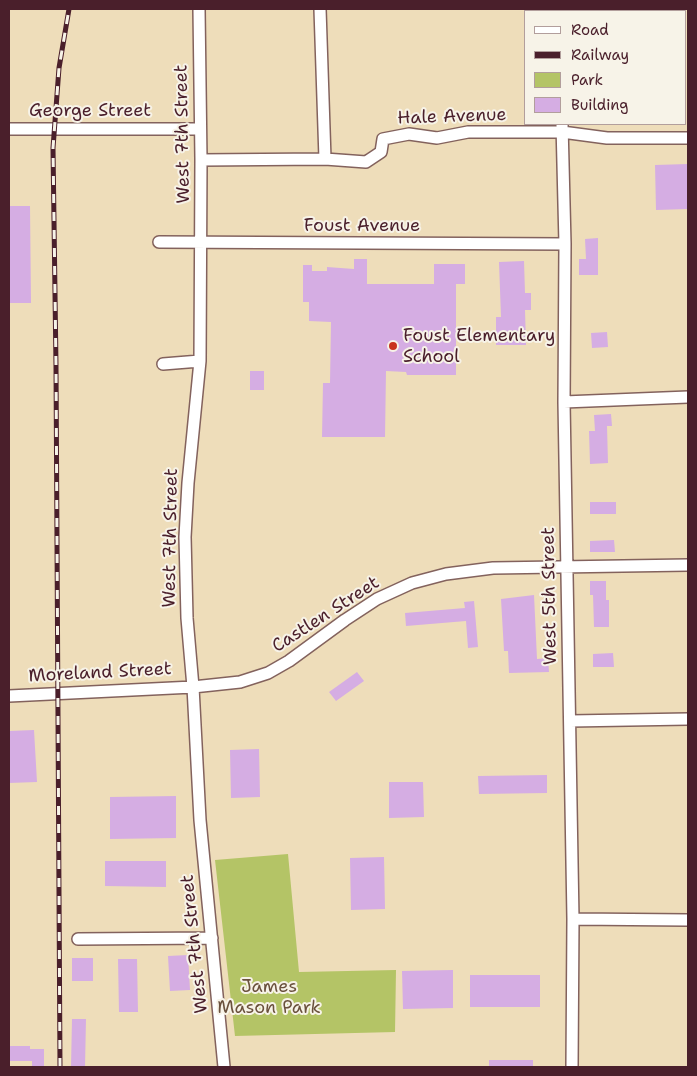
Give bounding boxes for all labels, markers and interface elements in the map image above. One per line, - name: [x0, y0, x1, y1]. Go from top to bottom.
- legend: [524, 10, 687, 125]
- text: Road: [571, 20, 609, 40]
- text: Railway: [571, 45, 629, 65]
- street label: West 7th Street: [171, 64, 195, 204]
- text: Park: [571, 70, 603, 90]
- text: Building: [571, 95, 628, 115]
- street label: George Street: [29, 100, 151, 122]
- street label: Hale Avenue: [397, 104, 507, 130]
- street label: Foust Avenue: [304, 215, 420, 237]
- place label: Foust Elementary School: [403, 325, 555, 368]
- marker: Foust Elementary School: [387, 340, 399, 352]
- street label: West 7th Street: [159, 468, 183, 608]
- street label: West 5th Street: [538, 527, 562, 665]
- street label: Castlen Street: [268, 572, 384, 658]
- street label: Moreland Street: [28, 658, 172, 688]
- street label: West 7th Street: [177, 874, 213, 1014]
- park label: James Mason Park: [217, 976, 321, 1019]

